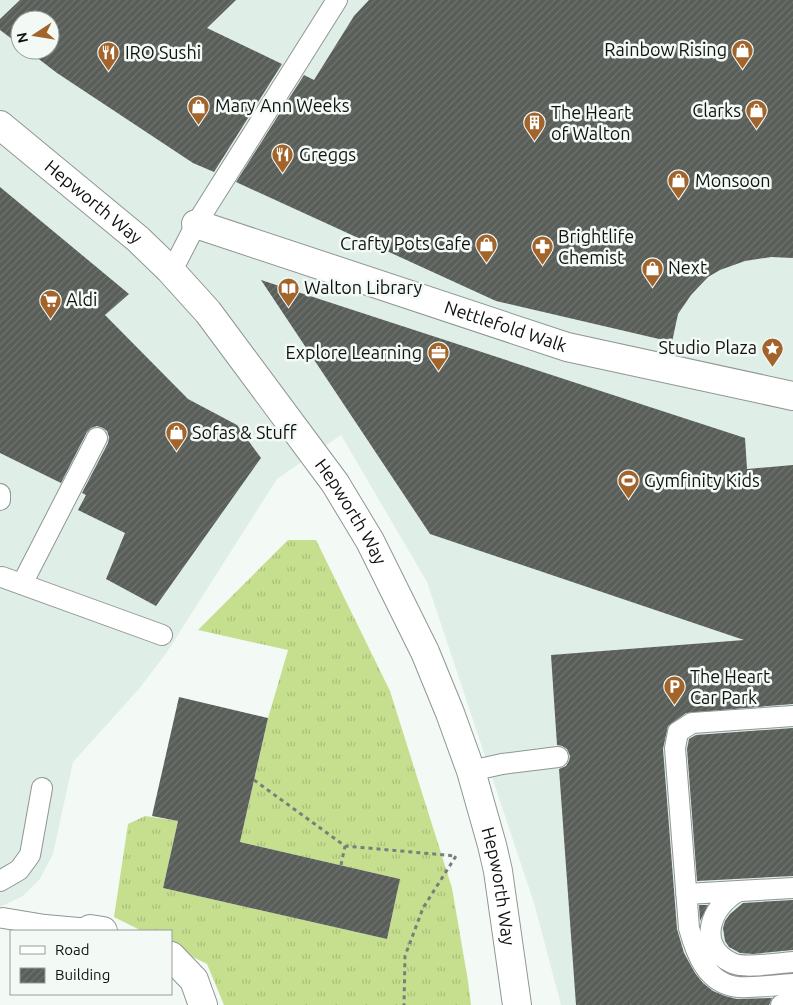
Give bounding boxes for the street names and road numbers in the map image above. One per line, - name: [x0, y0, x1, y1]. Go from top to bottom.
- street label: Hepworth Way: [41, 155, 147, 247]
- street label: Nettlefold Walk: [442, 296, 570, 355]
- street label: Hepworth Way: [312, 455, 391, 568]
- street label: Hepworth Way: [478, 824, 519, 947]

